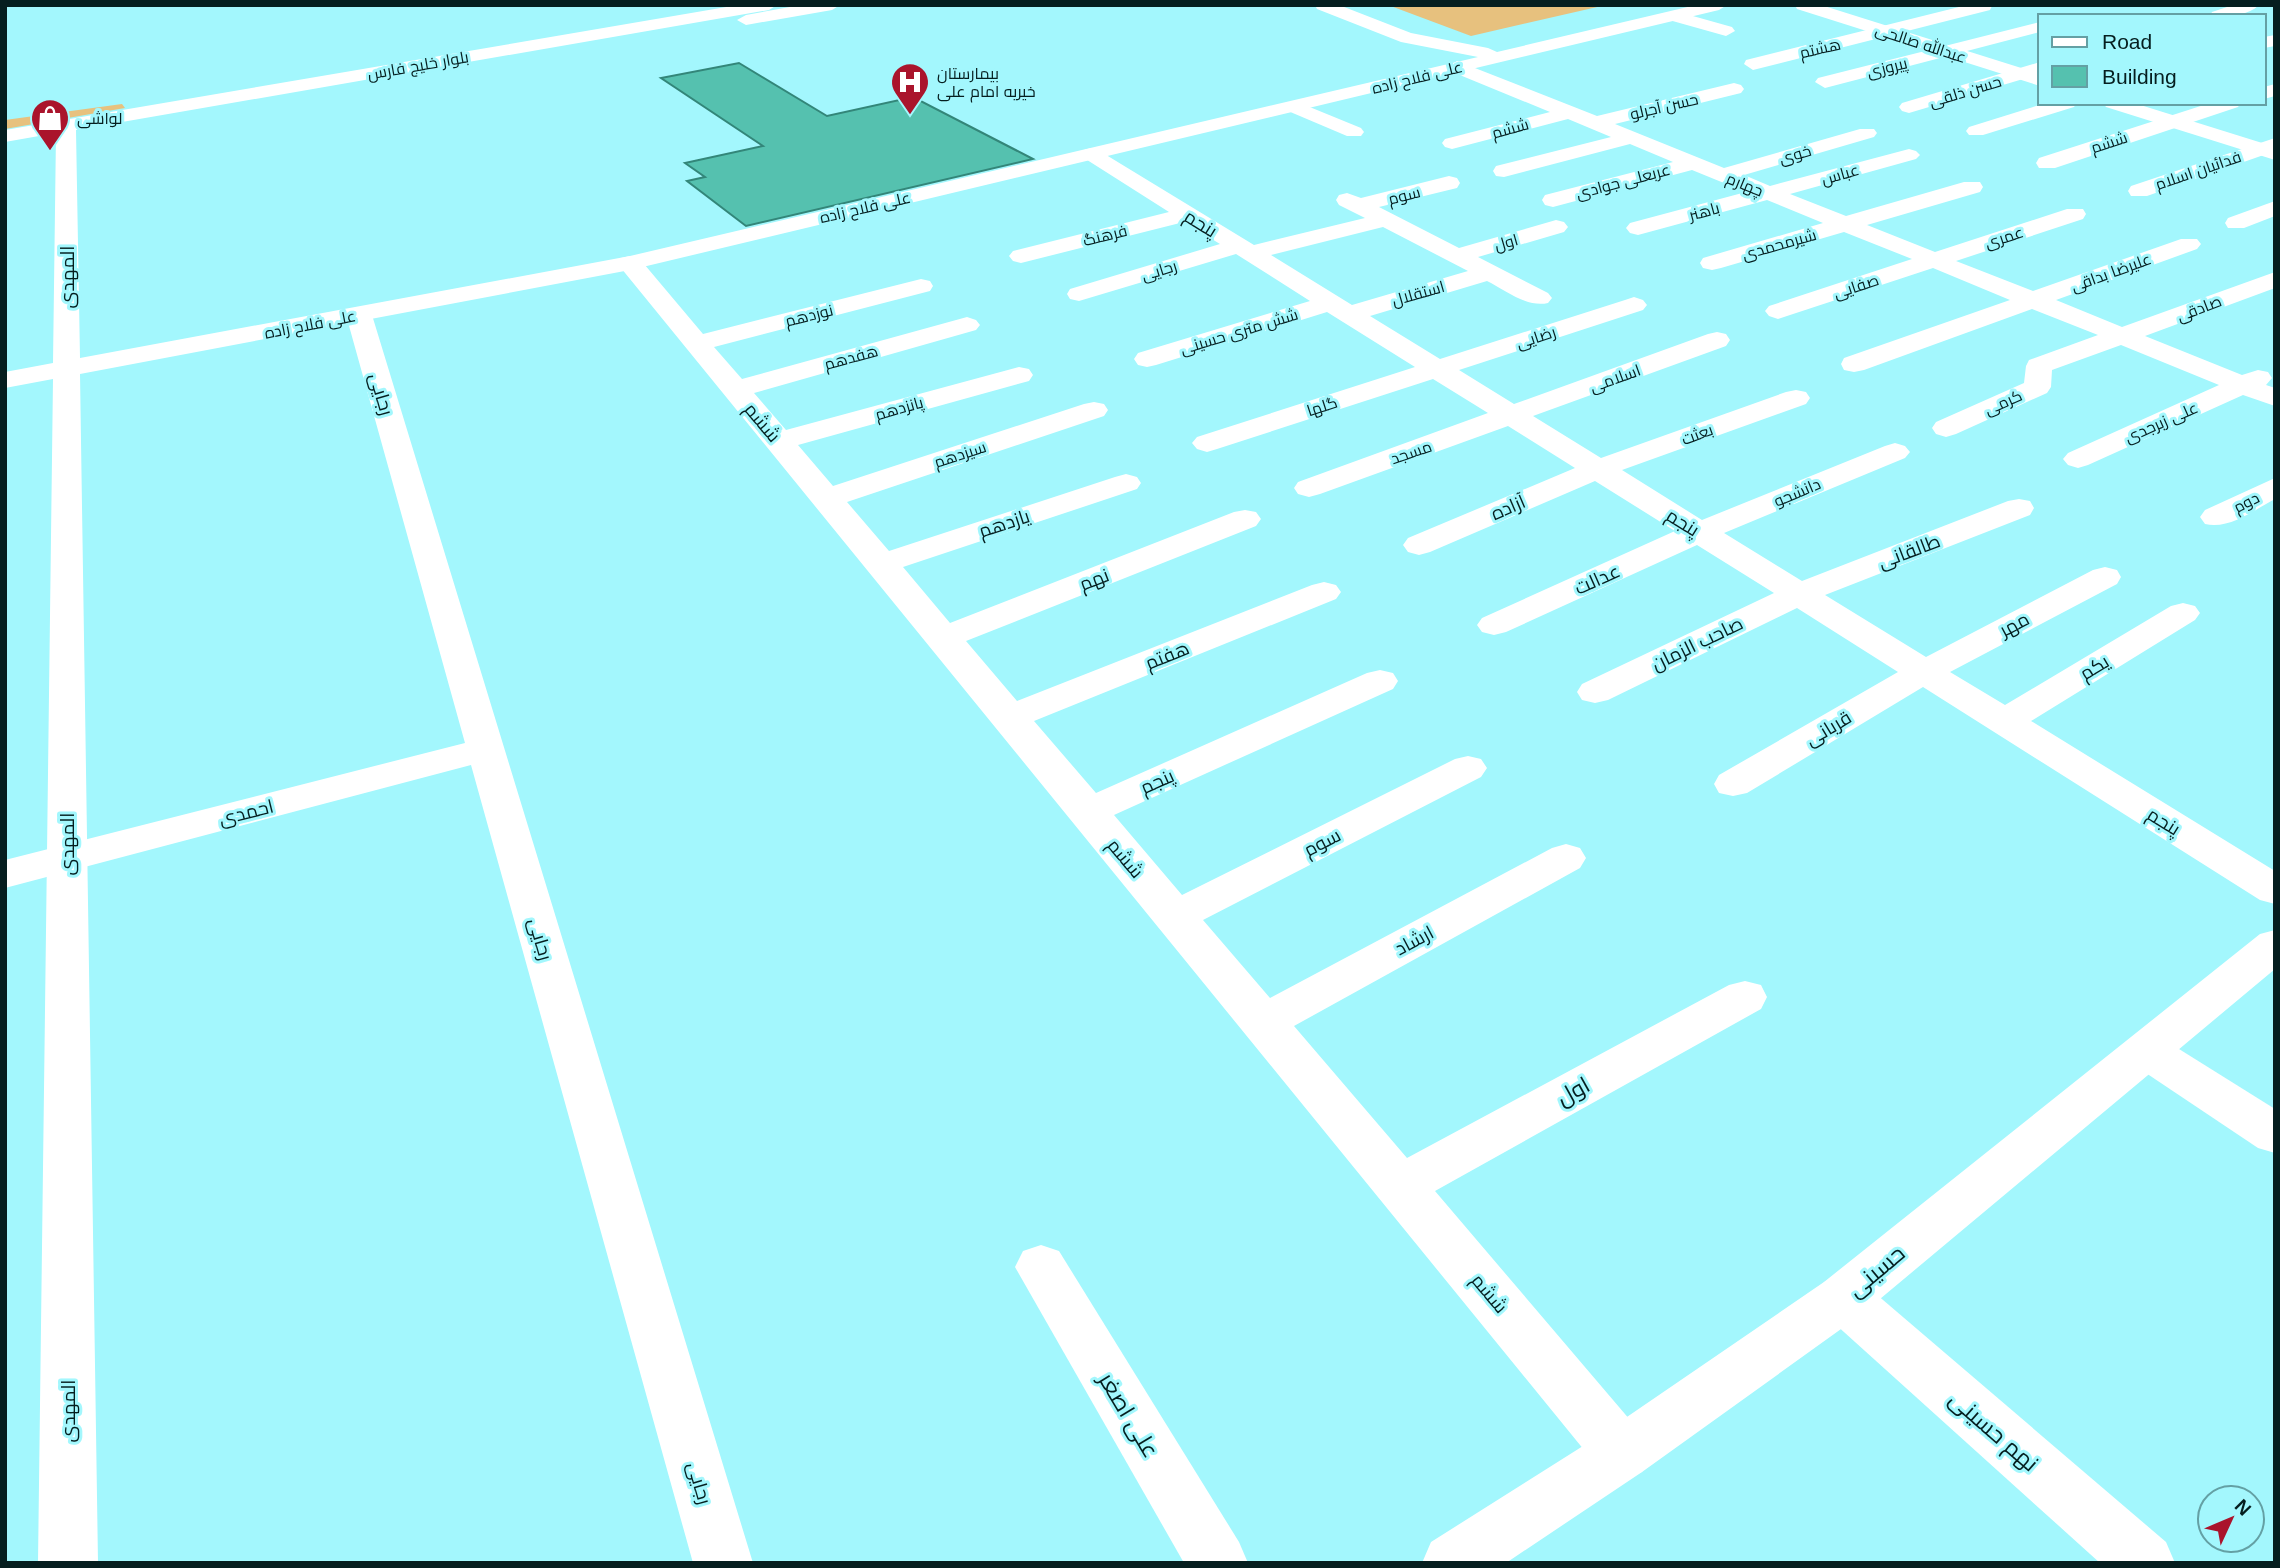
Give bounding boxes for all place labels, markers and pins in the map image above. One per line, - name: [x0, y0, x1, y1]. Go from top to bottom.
- hospital icon: بیمارستان خیریه امام علی: [889, 61, 931, 116]
- place label: بیمارستان خیریه امام علی: [937, 65, 1036, 103]
- shop icon: لواشی: [29, 97, 71, 152]
- place label: لواشی: [77, 110, 122, 129]

